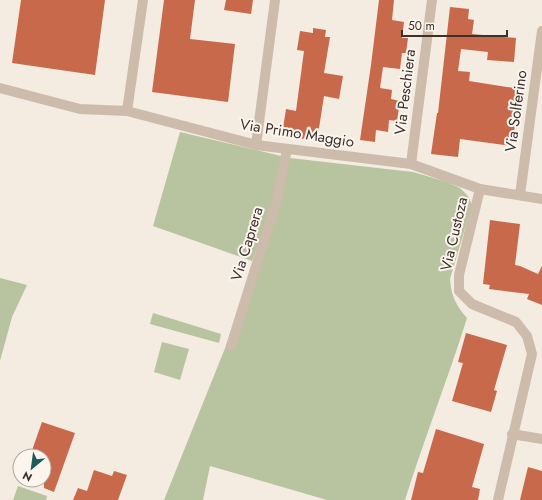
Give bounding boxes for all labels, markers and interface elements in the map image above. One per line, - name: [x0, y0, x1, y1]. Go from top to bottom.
- scale bar: [402, 12, 507, 38]
- text: 50 m: [408, 17, 435, 35]
- street label: Via Peschiera: [389, 48, 421, 136]
- street label: Via Solferino: [499, 69, 533, 153]
- street label: Via Primo Maggio: [238, 113, 356, 153]
- street label: Via Custoza: [435, 195, 473, 273]
- street label: Via Caprera: [225, 204, 269, 284]
- north arrow: [12, 448, 52, 488]
- text: N: [19, 468, 35, 486]

